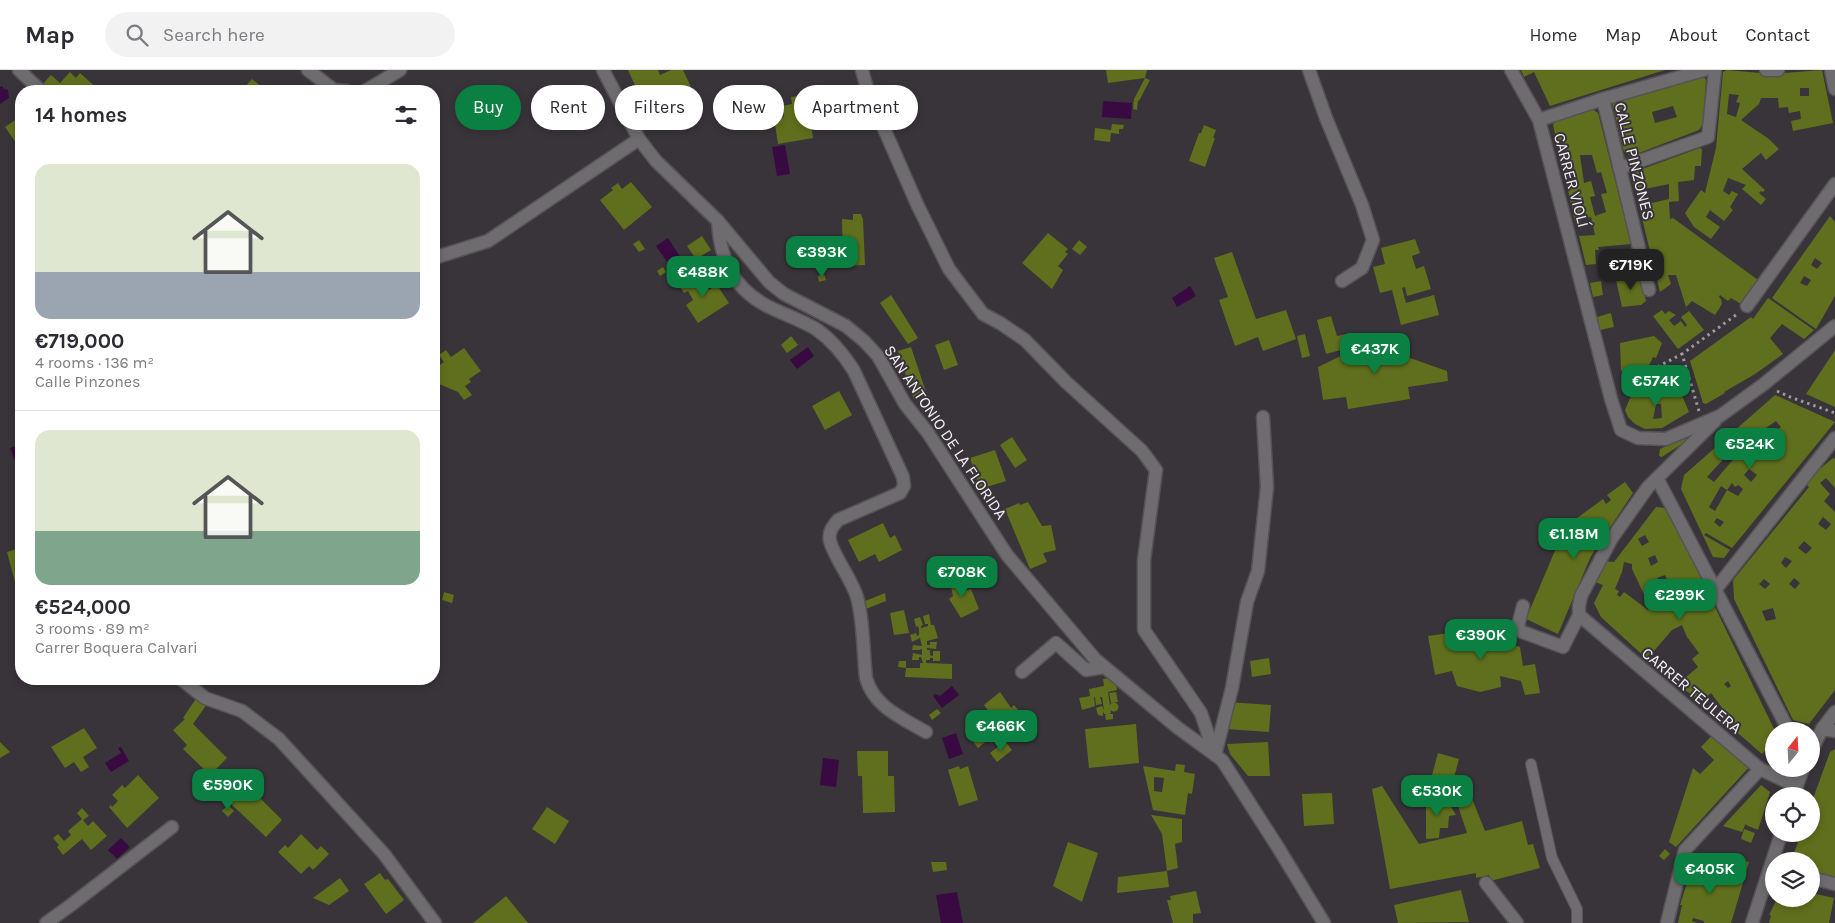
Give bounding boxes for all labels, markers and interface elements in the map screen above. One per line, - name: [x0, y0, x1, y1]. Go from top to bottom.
- search box: [105, 12, 455, 57]
- text: Map: [25, 21, 75, 49]
- icon: search: [123, 21, 151, 49]
- text: Search here: [163, 24, 265, 46]
- text: Home: [1529, 24, 1577, 46]
- text: Map: [1605, 24, 1641, 46]
- text: About: [1669, 24, 1718, 46]
- text: Contact: [1746, 24, 1810, 46]
- chip: Buy: [455, 85, 521, 130]
- chip: Rent: [531, 85, 605, 130]
- chip: Filters: [615, 85, 703, 130]
- chip: New: [713, 85, 784, 130]
- chip: Apartment: [794, 85, 918, 130]
- street label: CALLE PINZONES: [1611, 100, 1658, 222]
- icon: filters: [392, 101, 420, 129]
- text: 14 homes: [35, 103, 127, 127]
- street label: CARRER VIOLÍ: [1550, 131, 1593, 230]
- icon: home: [183, 197, 273, 287]
- pin: €393K: [787, 236, 857, 278]
- text: €393K: [797, 242, 847, 261]
- pin: €719K: [1596, 248, 1666, 291]
- text: €719K: [1609, 255, 1653, 274]
- pin: €488K: [668, 256, 738, 298]
- text: €488K: [678, 262, 728, 281]
- text: €719,000: [35, 329, 124, 353]
- pin: €437K: [1340, 332, 1410, 375]
- text: €437K: [1351, 339, 1399, 358]
- street label: SAN ANTONIO DE LA FLORIDA: [880, 342, 1011, 523]
- text: 4 rooms · 136 m²: [35, 353, 154, 372]
- pin: €574K: [1621, 364, 1691, 407]
- text: €574K: [1632, 371, 1680, 390]
- text: Calle Pinzones: [35, 372, 141, 391]
- pin: €524K: [1715, 428, 1785, 470]
- text: €524K: [1725, 434, 1775, 453]
- icon: home: [183, 462, 273, 552]
- pin: €1.18M: [1533, 518, 1615, 560]
- text: €1.18M: [1549, 524, 1599, 543]
- pin: €708K: [927, 556, 997, 598]
- text: €708K: [937, 562, 987, 581]
- pin: €299K: [1645, 578, 1715, 621]
- text: €299K: [1655, 585, 1705, 604]
- text: €524,000: [35, 595, 131, 619]
- pin: €390K: [1446, 618, 1516, 661]
- text: 3 rooms · 89 m²: [35, 619, 150, 638]
- text: €390K: [1456, 625, 1506, 644]
- text: Carrer Boquera Calvari: [35, 638, 198, 657]
- street label: CARRER TEULERA: [1638, 643, 1745, 738]
- pin: €466K: [966, 710, 1036, 752]
- text: €466K: [976, 716, 1026, 735]
- north arrow: [1765, 722, 1820, 778]
- map controls: [1765, 722, 1820, 907]
- pin: €590K: [193, 768, 263, 811]
- pin: €530K: [1402, 774, 1472, 817]
- text: €590K: [203, 775, 253, 794]
- text: €530K: [1412, 781, 1462, 800]
- button: locate: [1765, 787, 1820, 842]
- pin: €405K: [1675, 852, 1745, 895]
- button: layers: [1765, 852, 1820, 907]
- text: €405K: [1685, 859, 1735, 878]

